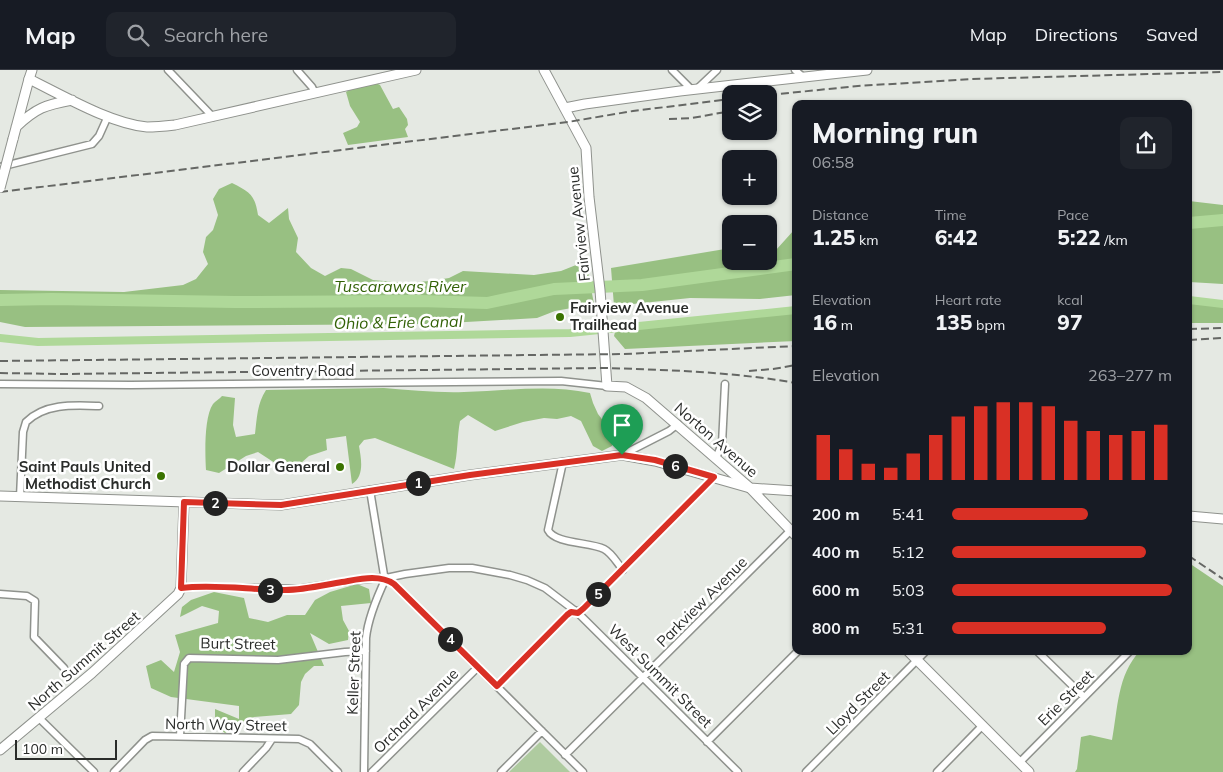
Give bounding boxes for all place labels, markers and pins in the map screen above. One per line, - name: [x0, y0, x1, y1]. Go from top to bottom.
- place label: Fairview Avenue Trailhead: [570, 298, 689, 334]
- marker: Fairview Avenue Trailhead: [554, 311, 566, 323]
- pin: [601, 404, 643, 455]
- pin: 6: [662, 454, 688, 478]
- place label: Saint Pauls United Methodist Church: [19, 457, 151, 493]
- place label: Dollar General: [227, 457, 330, 476]
- marker: Dollar General: [334, 461, 346, 473]
- marker: Saint Pauls United Methodist Church: [155, 470, 167, 482]
- pin: 1: [406, 470, 430, 496]
- pin: 2: [202, 490, 228, 516]
- pin: 3: [258, 578, 282, 602]
- pin: 5: [586, 582, 610, 606]
- pin: 4: [438, 626, 462, 652]

